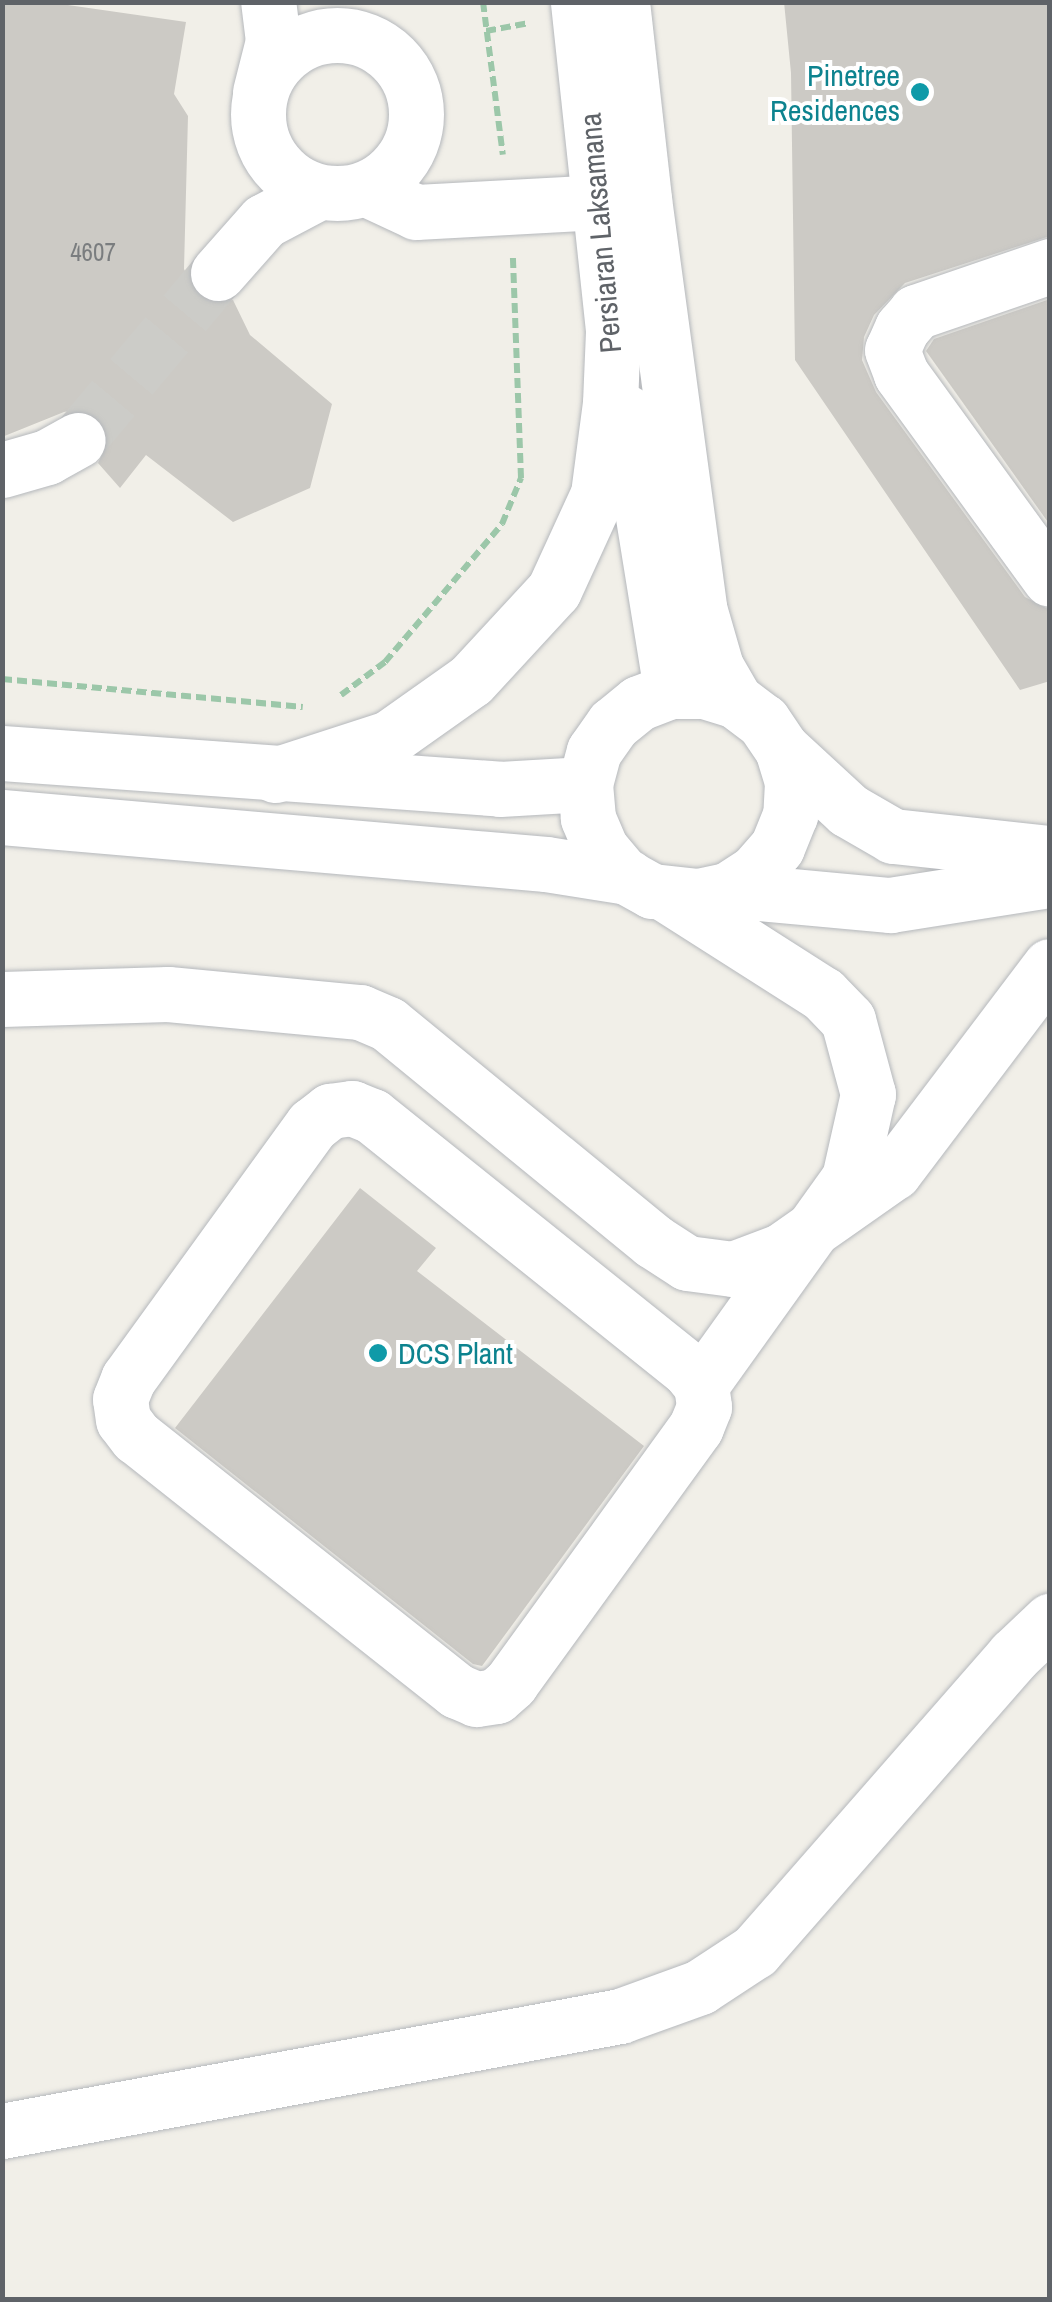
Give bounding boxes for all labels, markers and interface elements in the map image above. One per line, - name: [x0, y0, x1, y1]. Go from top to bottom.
- place label: Pinetree Residences: [770, 57, 900, 128]
- marker: Pinetree Residences: [909, 81, 931, 103]
- street label: Persiaran Laksamana: [572, 112, 628, 354]
- house number: 4607: [70, 237, 116, 267]
- place label: DCS Plant: [398, 1335, 513, 1371]
- marker: DCS Plant: [367, 1342, 389, 1364]

